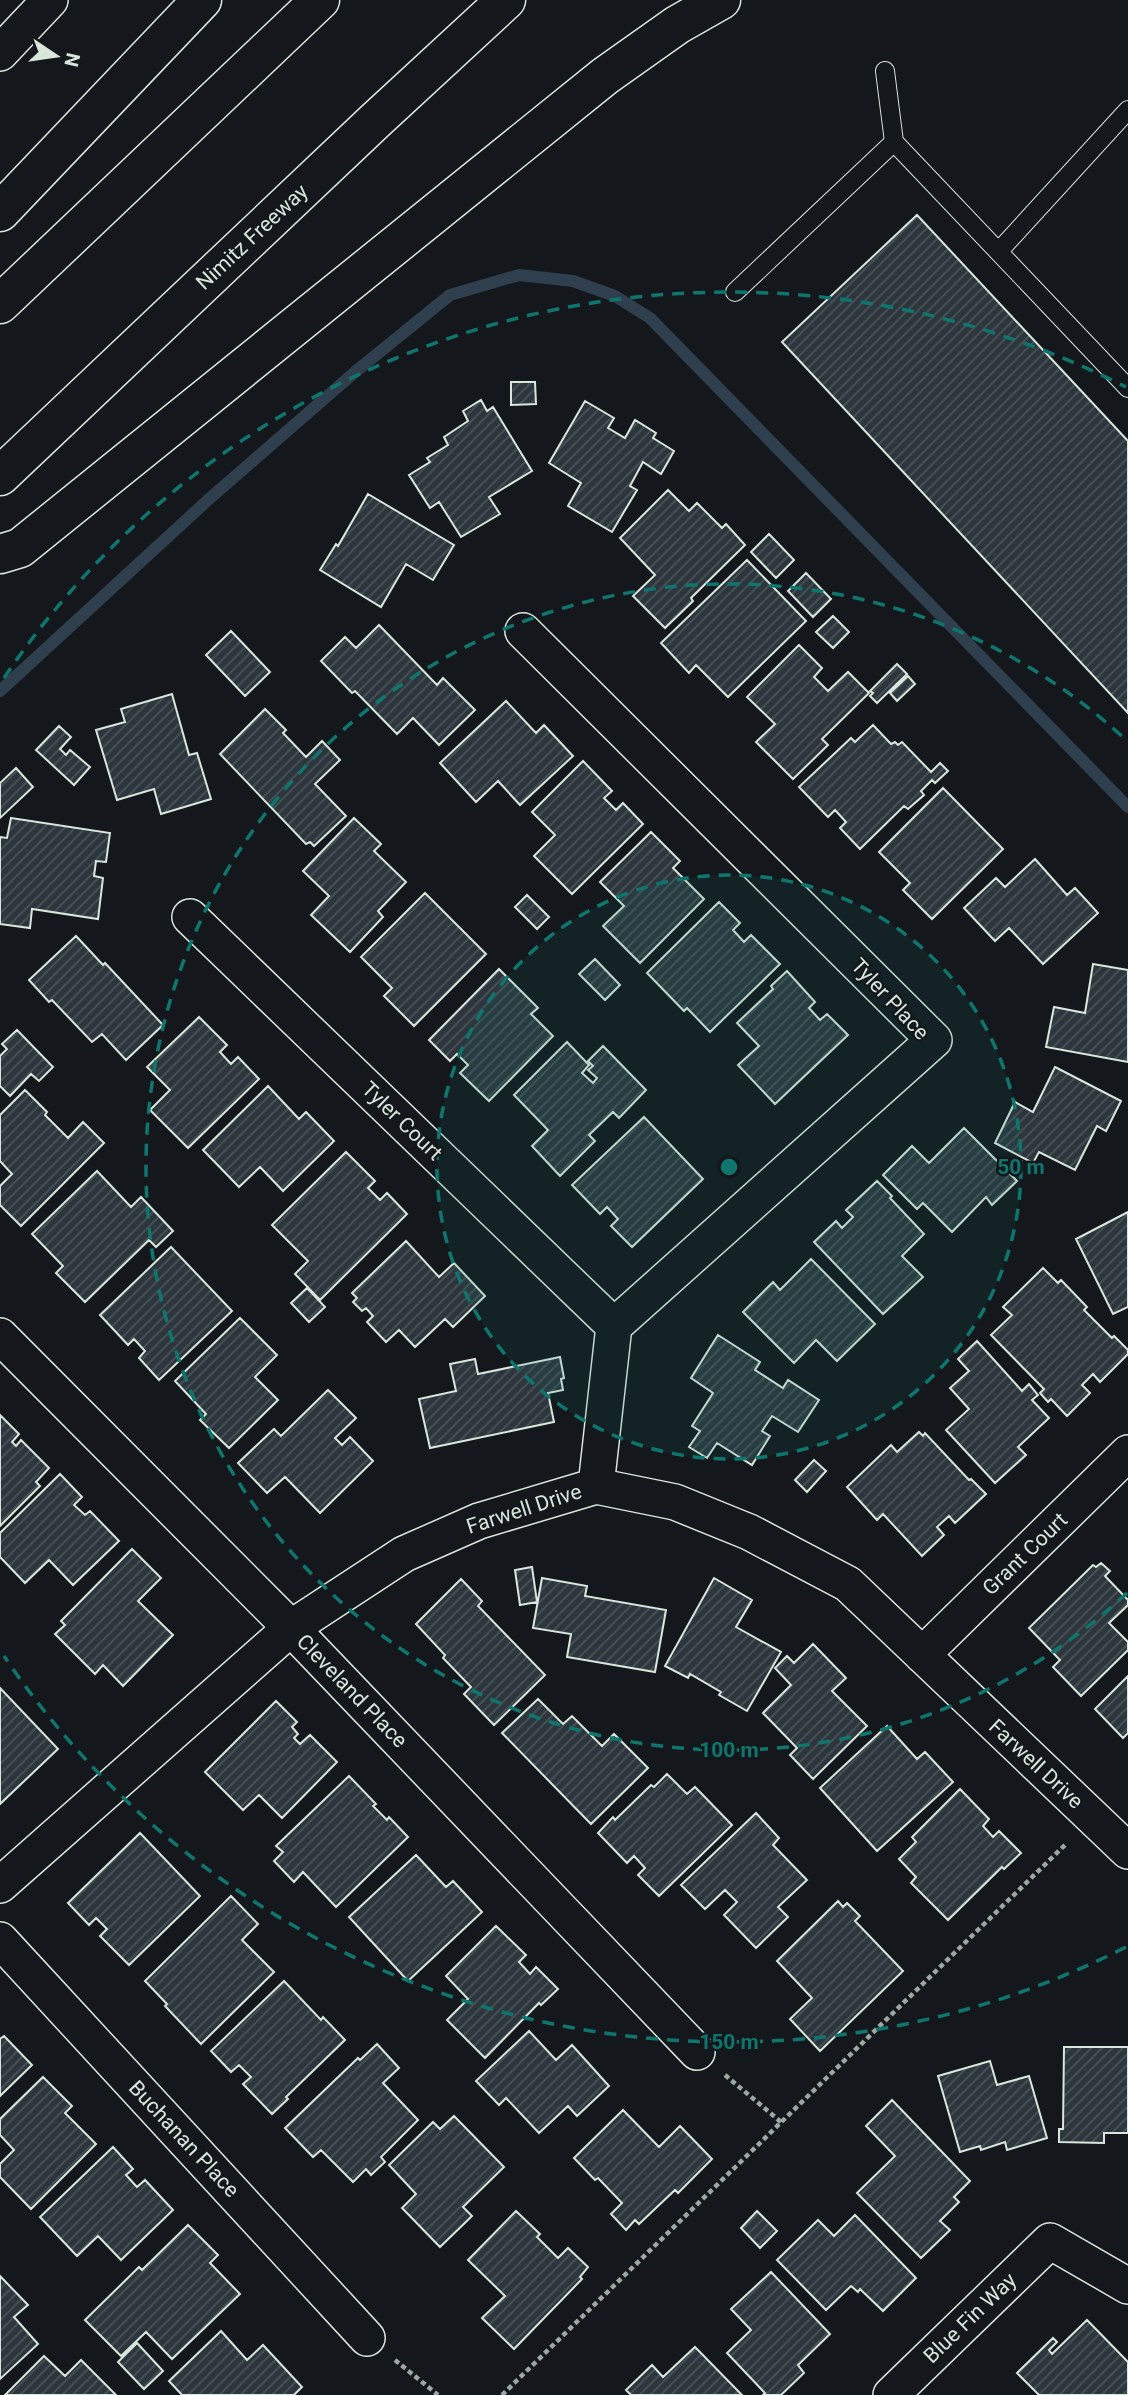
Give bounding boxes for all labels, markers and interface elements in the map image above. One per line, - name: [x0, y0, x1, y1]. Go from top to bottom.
- north arrow: [21, 21, 91, 91]
- text: N: [59, 51, 85, 69]
- street label: Nimitz Freeway: [191, 179, 313, 295]
- street label: Tyler Place: [846, 953, 934, 1045]
- street label: Tyler Court: [357, 1077, 447, 1165]
- centre of rings: [717, 1155, 741, 1179]
- text: 50 m: [997, 1155, 1045, 1179]
- street label: Farwell Drive: [463, 1479, 585, 1539]
- street label: Grant Court: [978, 1508, 1072, 1600]
- street label: Cleveland Place: [292, 1629, 412, 1753]
- street label: Farwell Drive: [984, 1714, 1088, 1814]
- text: 100 m: [699, 1738, 759, 1762]
- text: 150 m: [699, 2030, 759, 2054]
- street label: Buchanan Place: [124, 2076, 244, 2202]
- street label: Blue Fin Way: [919, 2268, 1021, 2368]

